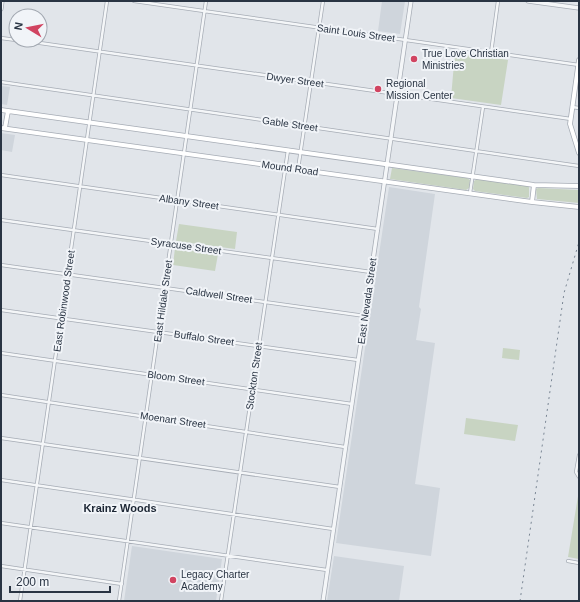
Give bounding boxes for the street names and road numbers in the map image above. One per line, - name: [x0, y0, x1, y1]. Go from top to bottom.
- street label: Saint Louis Street: [316, 22, 396, 44]
- street label: Dwyer Street: [266, 71, 325, 89]
- street label: Gable Street: [261, 115, 319, 133]
- street label: Mound Road: [261, 159, 319, 177]
- street label: Albany Street: [159, 192, 220, 212]
- street label: Syracuse Street: [150, 236, 222, 256]
- street label: East Robinwood Street: [51, 249, 77, 352]
- street label: East Nevada Street: [356, 257, 379, 345]
- street label: East Hildale Street: [152, 259, 174, 343]
- street label: Caldwell Street: [185, 285, 253, 305]
- street label: Buffalo Street: [173, 328, 235, 348]
- street label: Stockton Street: [244, 341, 264, 411]
- street label: Bloom Street: [147, 369, 206, 387]
- street label: Moenart Street: [139, 410, 207, 430]

